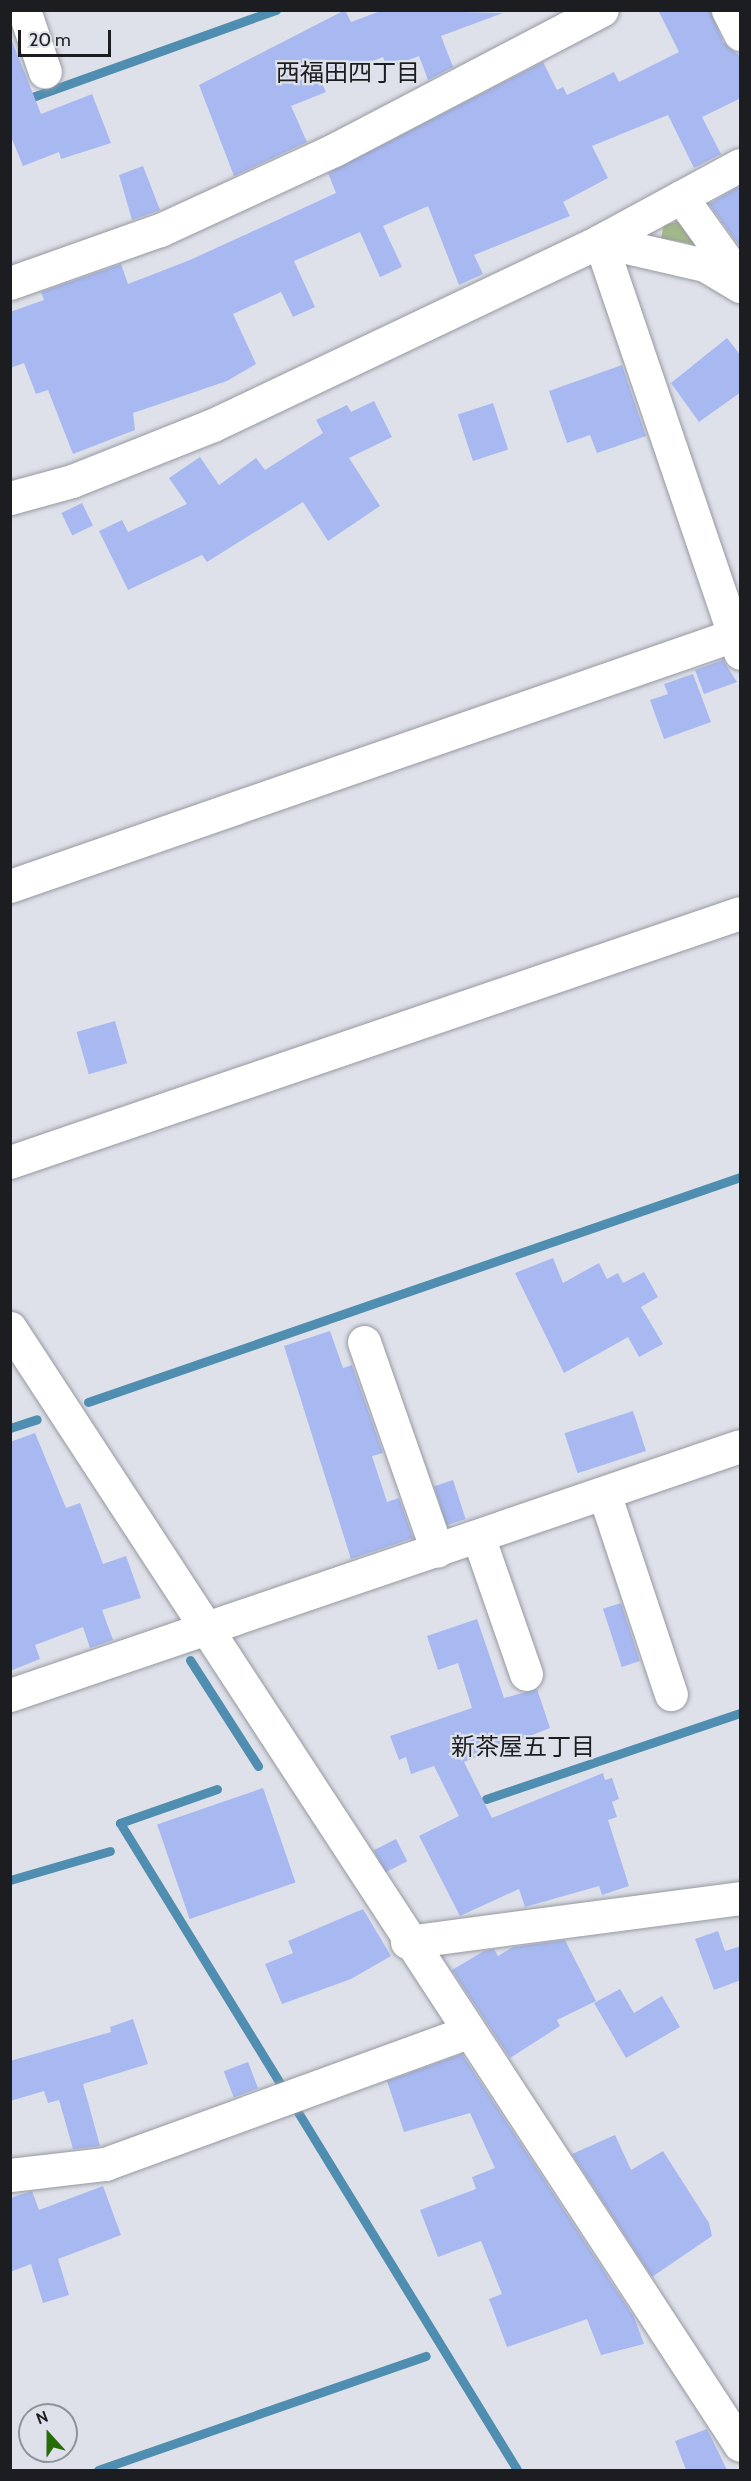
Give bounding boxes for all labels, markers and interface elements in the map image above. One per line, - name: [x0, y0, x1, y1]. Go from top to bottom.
- scale bar: [21, 18, 114, 56]
- text: 20 m: [29, 29, 71, 51]
- district label: 西福田四丁目: [276, 59, 420, 87]
- district label: 新茶屋五丁目: [451, 1733, 595, 1761]
- north arrow: [18, 2403, 78, 2463]
- text: N: [33, 2407, 51, 2428]

